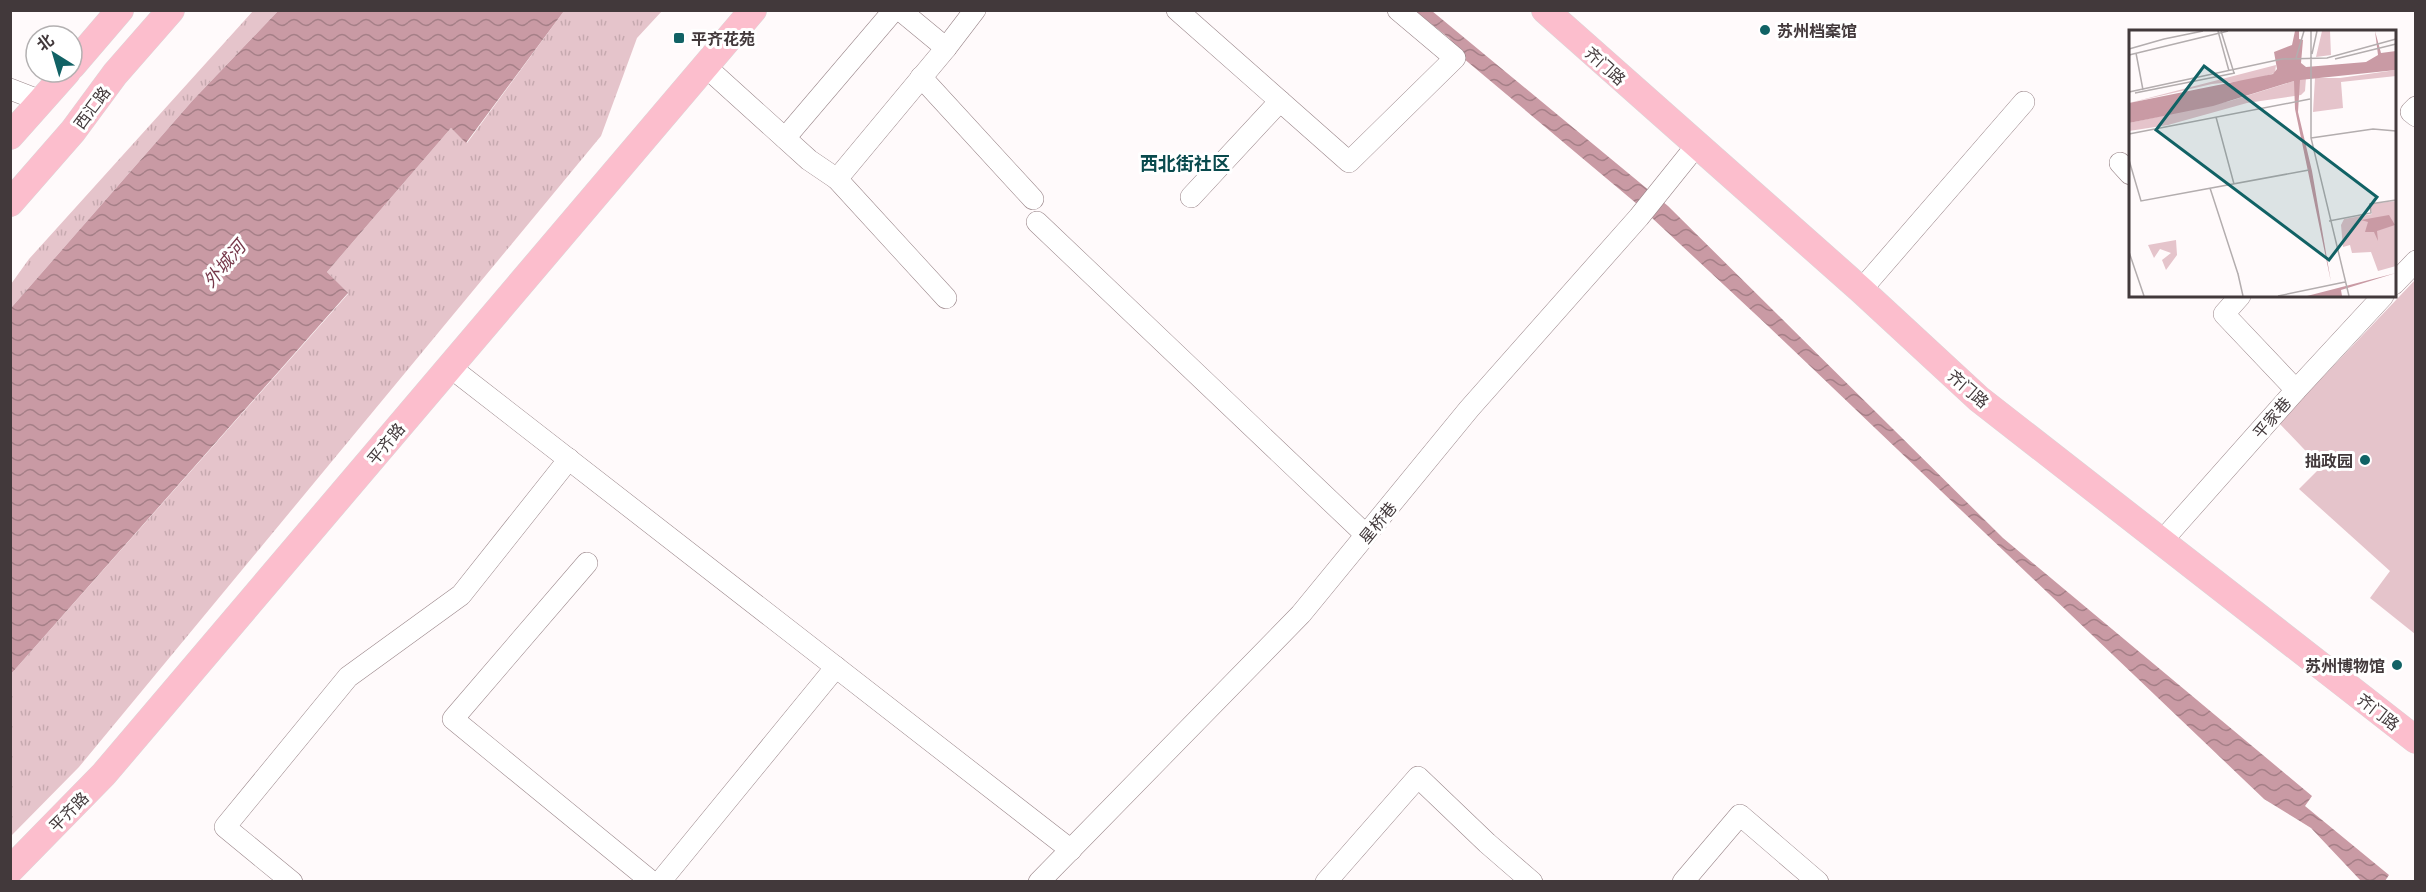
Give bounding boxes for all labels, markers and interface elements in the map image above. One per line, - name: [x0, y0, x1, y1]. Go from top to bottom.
- place label: 苏州档案馆: [1777, 18, 1857, 42]
- marker: 苏州档案馆: [1758, 23, 1772, 37]
- north arrow: [24, 24, 84, 84]
- place label: 平齐花苑: [691, 26, 755, 50]
- text: 北: [31, 27, 58, 56]
- inset map: [2129, 30, 2396, 297]
- marker: 平齐花苑: [672, 31, 686, 45]
- street label: 齐门路: [1580, 40, 1632, 90]
- street label: 西汇路: [67, 81, 115, 133]
- district label: 西北街社区: [1140, 149, 1230, 175]
- water label: 外城河: [196, 232, 252, 292]
- street label: 齐门路: [1943, 363, 1995, 413]
- street label: 平家巷: [2246, 391, 2296, 443]
- street label: 平齐路: [360, 417, 410, 469]
- place label: 拙政园: [2305, 448, 2353, 472]
- marker: 拙政园: [2358, 453, 2372, 467]
- street label: 星桥巷: [1353, 496, 1401, 548]
- place label: 苏州博物馆: [2305, 653, 2385, 677]
- marker: 苏州博物馆: [2390, 658, 2404, 672]
- street label: 齐门路: [2353, 687, 2405, 735]
- street label: 平齐路: [43, 786, 93, 836]

